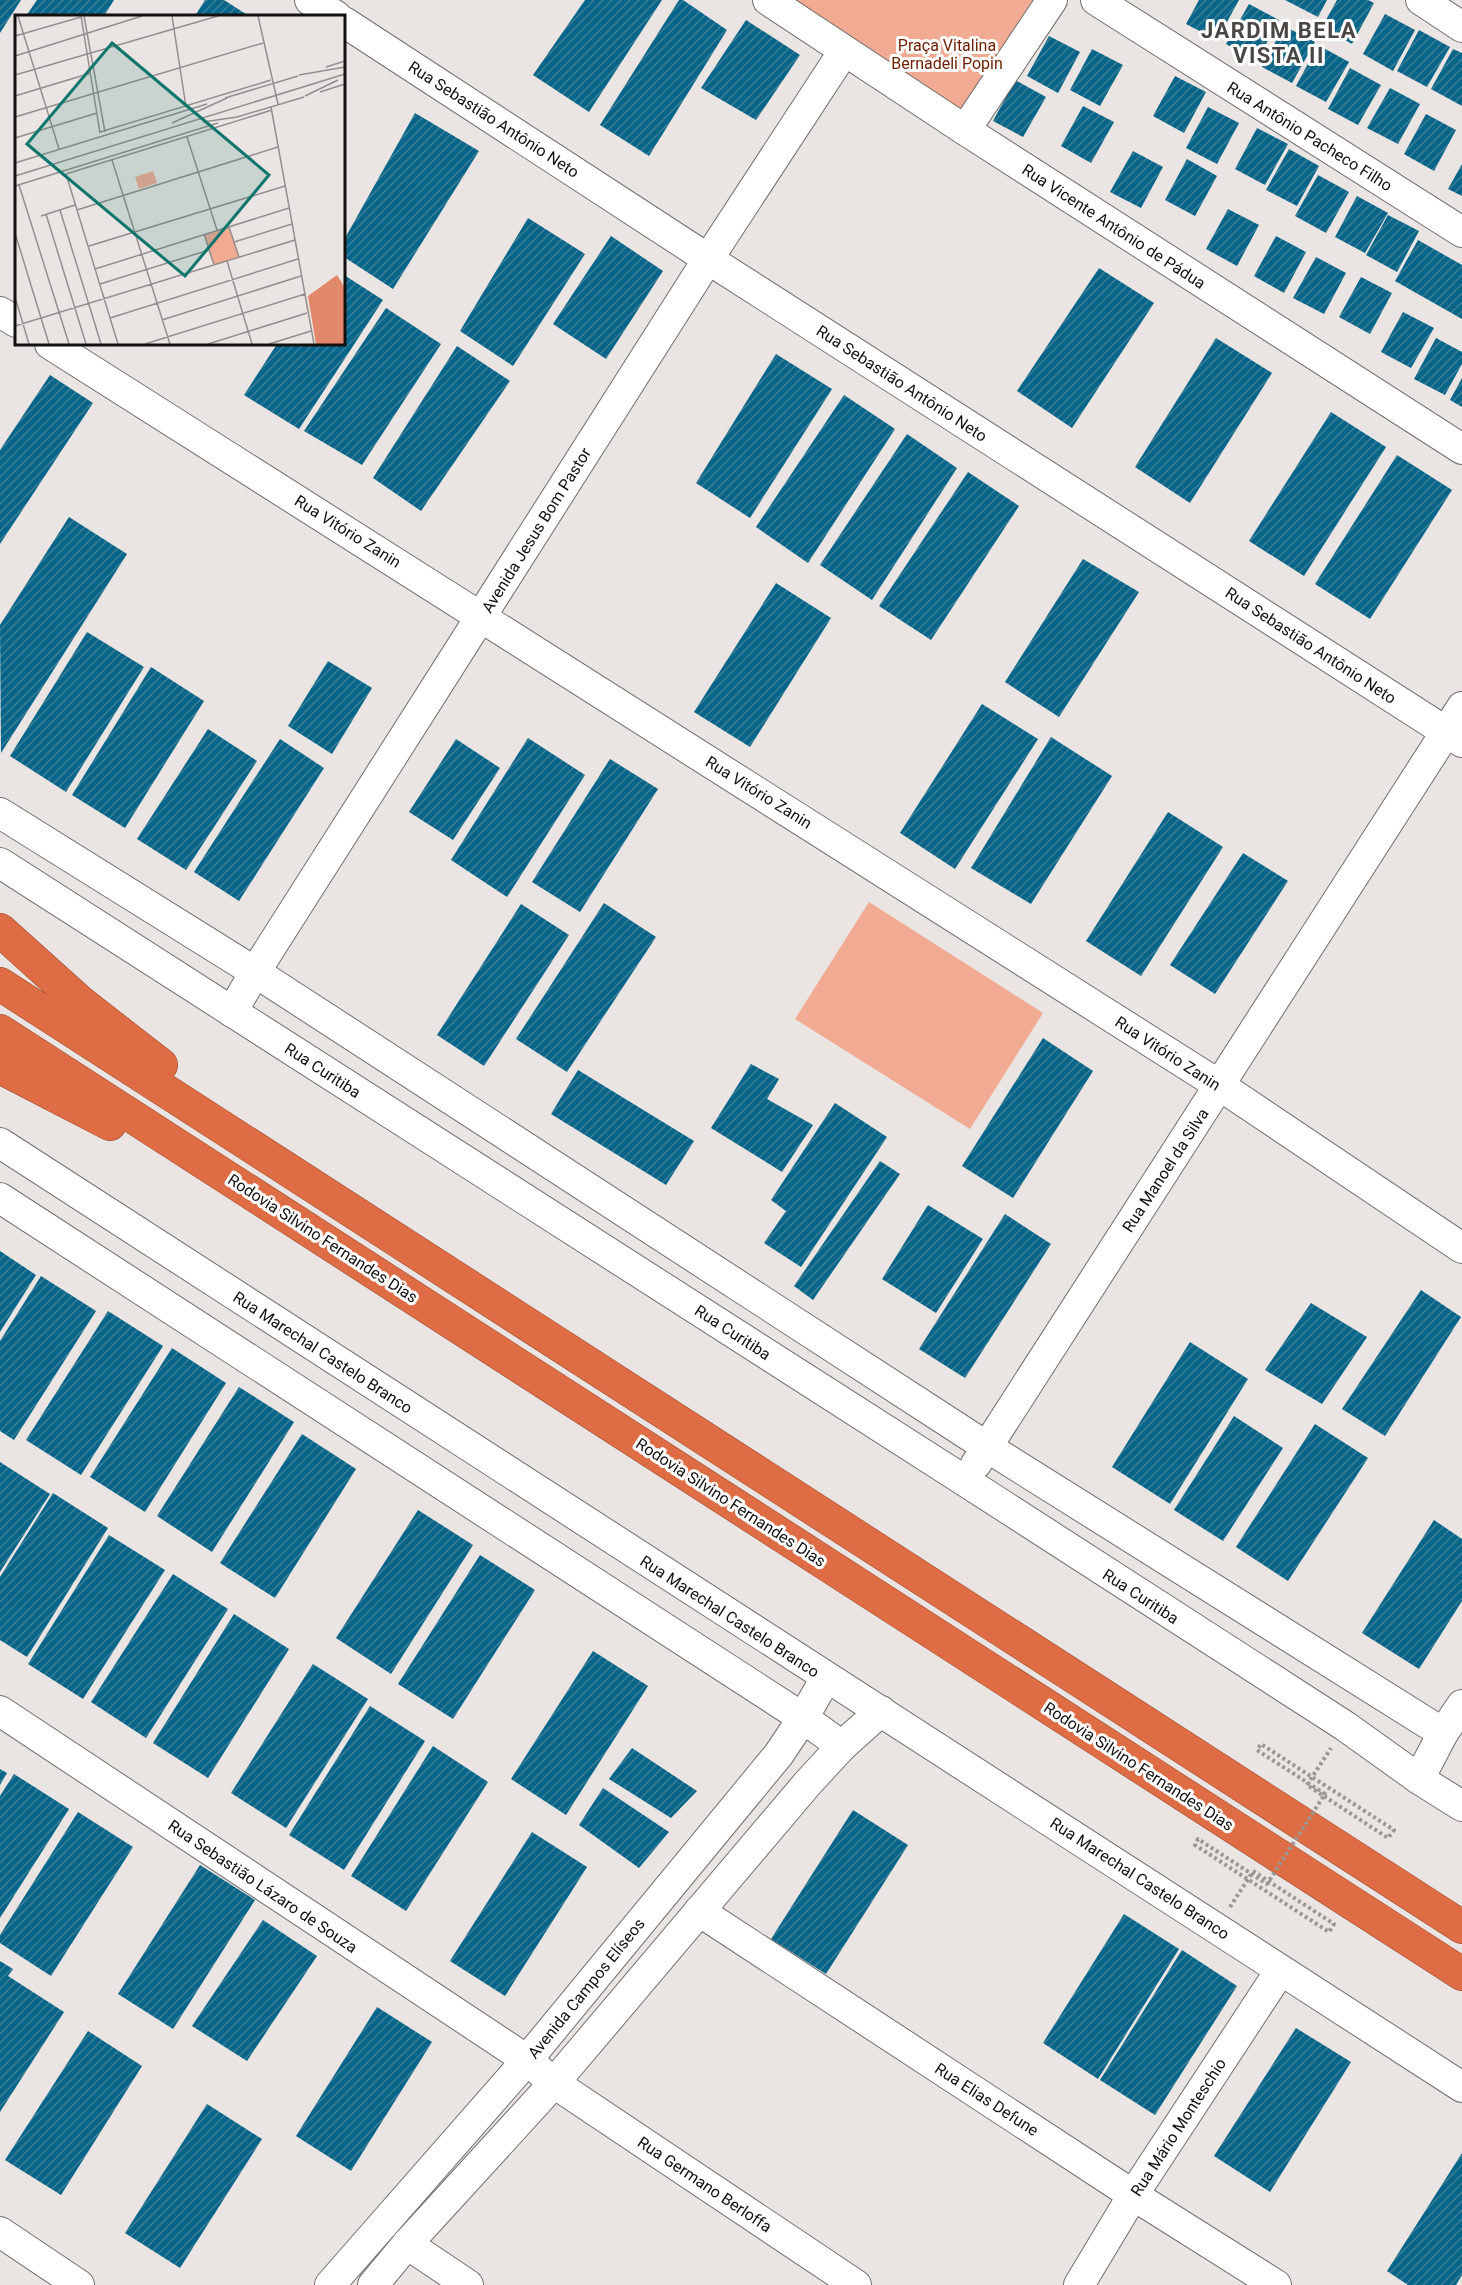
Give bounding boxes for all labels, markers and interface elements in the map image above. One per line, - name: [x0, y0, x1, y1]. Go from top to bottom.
- inset map: [15, 15, 345, 345]
- district label: JARDIM BELA VISTA II: [1201, 18, 1357, 68]
- park label: Praça Vitalina Bernadeli Popin: [891, 36, 1003, 73]
- street label: Rua Sebastião Antônio Neto: [405, 57, 583, 182]
- street label: Rua Antônio Pacheco Filho: [1224, 78, 1396, 195]
- street label: Rua Vicente Antônio de Pádua: [1018, 160, 1209, 293]
- street label: Rua Sebastião Antônio Neto: [813, 321, 991, 446]
- street label: Avenida Jesus Bom Pastor: [478, 444, 595, 616]
- street label: Rua Vitório Zanin: [291, 491, 404, 572]
- street label: Rua Sebastião Antônio Neto: [1222, 583, 1400, 708]
- street label: Rua Vitório Zanin: [702, 752, 815, 833]
- street label: Rua Vitório Zanin: [1111, 1012, 1224, 1095]
- street label: Rua Curitiba: [281, 1039, 364, 1102]
- street label: Rua Manoel da Silva: [1118, 1105, 1213, 1236]
- street label: Rodovia Silvino Fernandes Dias: [224, 1170, 421, 1307]
- street label: Rua Marechal Castelo Branco: [230, 1287, 416, 1418]
- street label: Rua Curitiba: [691, 1301, 774, 1364]
- street label: Rodovia Silvino Fernandes Dias: [632, 1434, 829, 1571]
- street label: Rua Marechal Castelo Branco: [637, 1551, 823, 1682]
- street label: Rua Curitiba: [1099, 1565, 1182, 1628]
- street label: Rodovia Silvino Fernandes Dias: [1040, 1698, 1237, 1835]
- street label: Rua Marechal Castelo Branco: [1047, 1813, 1233, 1944]
- street label: Rua Sebastião Lázaro de Souza: [165, 1816, 361, 1957]
- street label: Avenida Campos Elíseos: [524, 1914, 649, 2062]
- street label: Rua Mário Monteschio: [1127, 2055, 1230, 2200]
- street label: Rua Elias Defune: [931, 2059, 1042, 2140]
- street label: Rua Germano Berloffa: [634, 2132, 775, 2236]

